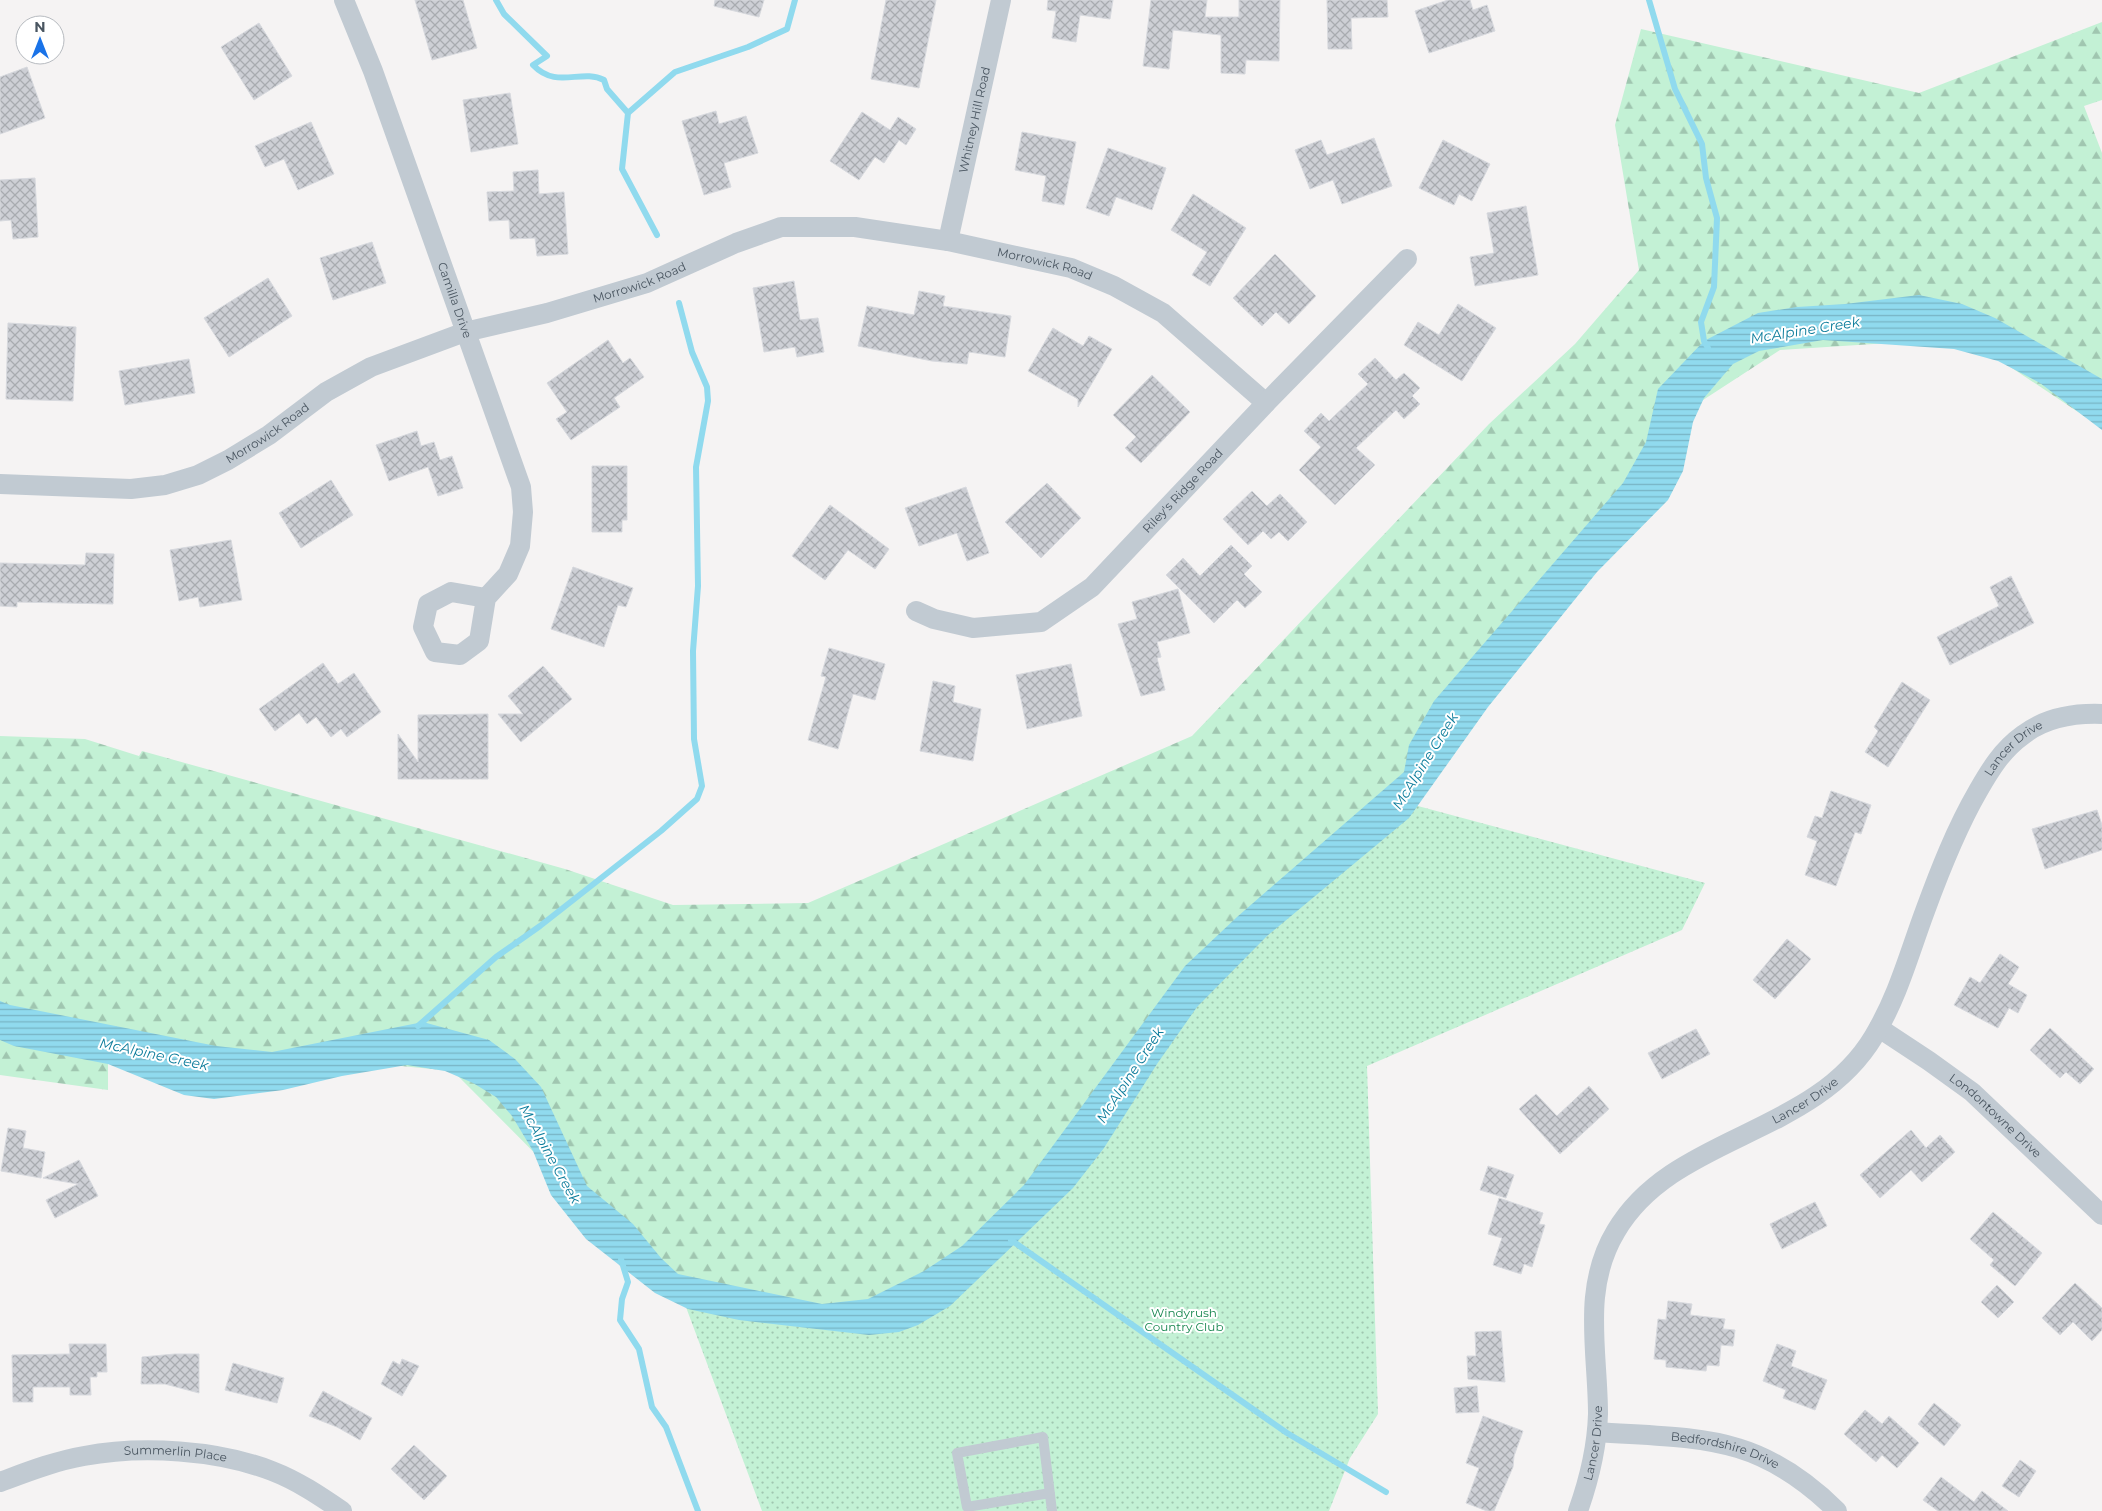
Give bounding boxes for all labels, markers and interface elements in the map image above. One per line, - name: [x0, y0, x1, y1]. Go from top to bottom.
- north arrow: [15, 15, 65, 65]
- text: N: [34, 18, 46, 36]
- street label: Whitney Hill Road: [955, 65, 993, 174]
- street label: Morrowick Road: [996, 244, 1095, 283]
- street label: Morrowick Road: [591, 259, 688, 306]
- street label: Camilla Drive: [435, 260, 475, 340]
- water label: McAlpine Creek: [1749, 312, 1862, 348]
- street label: Morrowick Road: [223, 399, 312, 467]
- street label: Riley's Ridge Road: [1139, 445, 1226, 536]
- water label: McAlpine Creek: [1388, 709, 1462, 813]
- street label: Lancer Drive: [1981, 717, 2045, 779]
- water label: McAlpine Creek: [1092, 1023, 1168, 1126]
- water label: McAlpine Creek: [98, 1034, 211, 1074]
- street label: Londontowne Drive: [1946, 1070, 2045, 1161]
- street label: Lancer Drive: [1769, 1074, 1841, 1127]
- water label: McAlpine Creek: [515, 1101, 585, 1207]
- park label: Windyrush Country Club: [1144, 1305, 1224, 1334]
- street label: Lancer Drive: [1580, 1406, 1605, 1482]
- street label: Bedfordshire Drive: [1670, 1429, 1782, 1472]
- street label: Summerlin Place: [123, 1442, 228, 1465]

